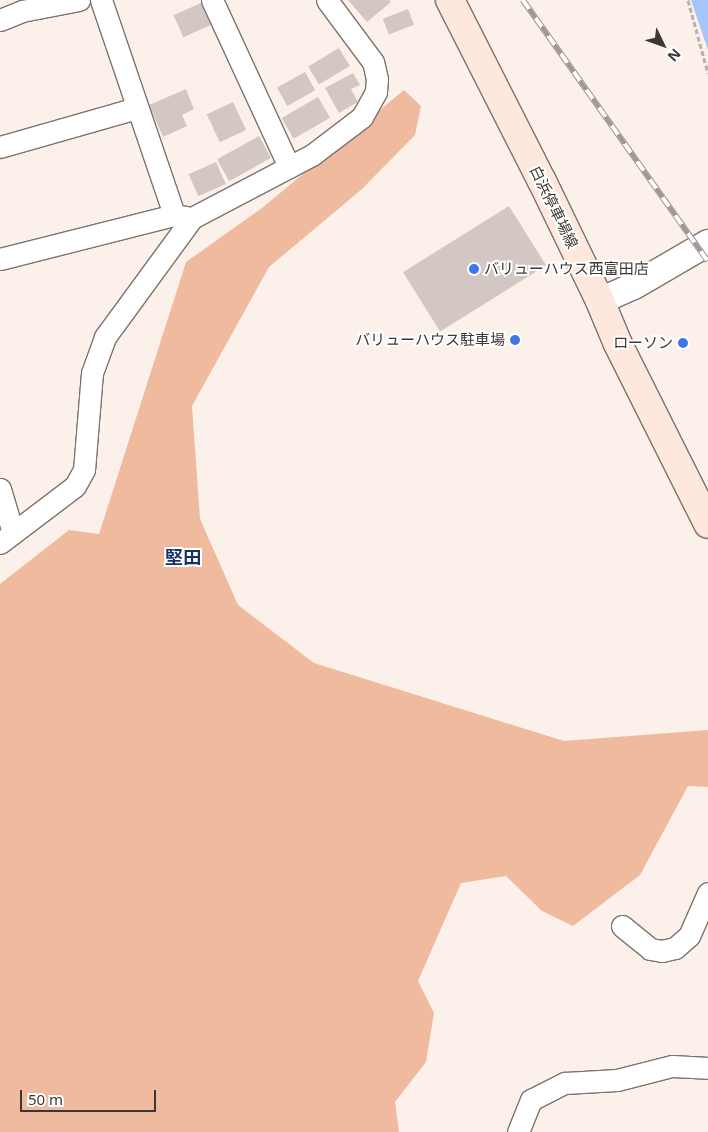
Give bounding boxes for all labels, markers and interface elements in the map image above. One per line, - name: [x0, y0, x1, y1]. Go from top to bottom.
- north arrow: [638, 20, 688, 70]
- text: N: [664, 45, 685, 66]
- street label: 白浜停車場線: [526, 163, 582, 251]
- place label: バリューハウス西富田店: [484, 260, 649, 278]
- marker: バリューハウス西富田店: [468, 263, 480, 275]
- place label: バリューハウス駐車場: [355, 331, 505, 349]
- marker: バリューハウス駐車場: [509, 334, 521, 346]
- place label: ローソン: [613, 334, 673, 352]
- marker: ローソン: [677, 337, 689, 349]
- district label: 堅田: [165, 546, 201, 568]
- scale bar: [22, 1080, 159, 1112]
- text: 50 m: [28, 1089, 63, 1109]

